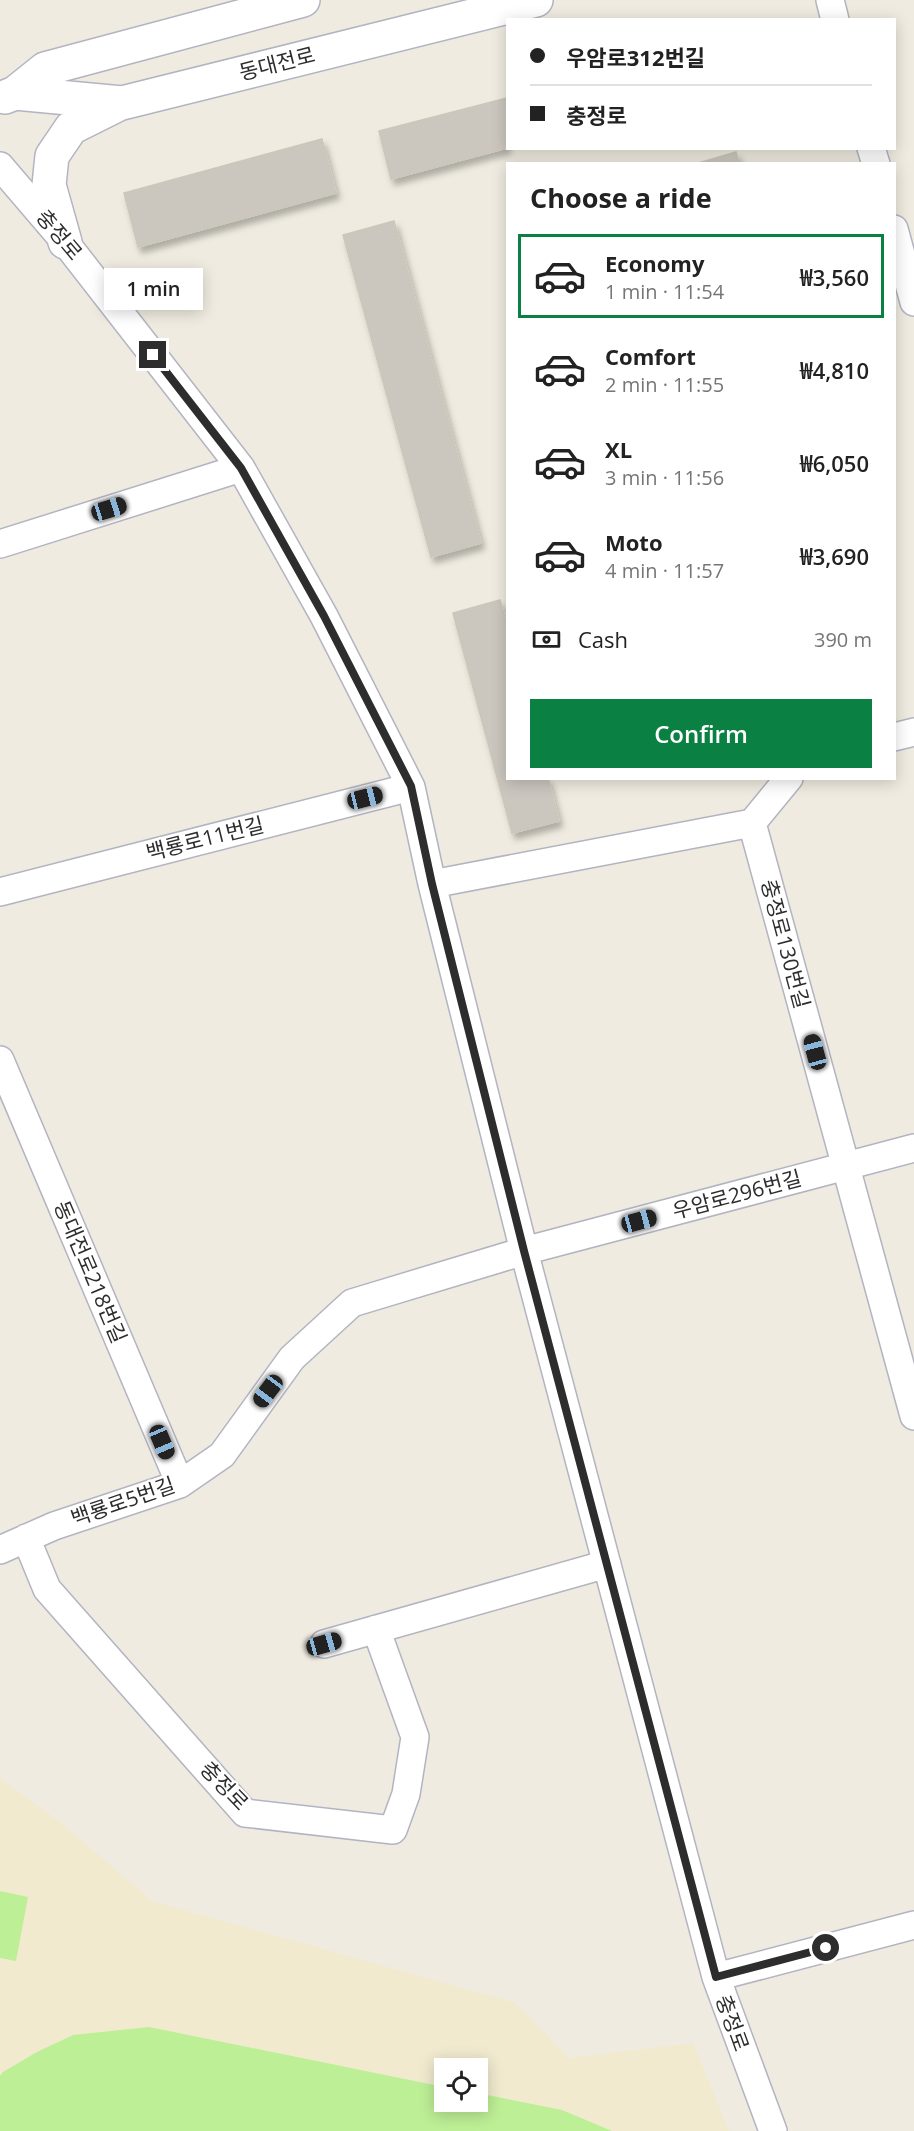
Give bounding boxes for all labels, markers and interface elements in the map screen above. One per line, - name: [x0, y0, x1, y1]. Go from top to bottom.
- street label: 동대전로: [236, 40, 318, 86]
- text: 우암로312번길: [566, 42, 705, 72]
- text: 충정로: [566, 100, 627, 130]
- text: Choose a ride: [530, 179, 712, 216]
- street label: 충정로: [30, 203, 89, 266]
- text: Economy: [605, 248, 704, 278]
- icon: car: [533, 249, 587, 303]
- text: ₩3,560: [800, 262, 869, 292]
- callout: 1 min: [104, 268, 202, 310]
- text: 1 min: [127, 275, 181, 302]
- text: 1 min · 11:54: [605, 278, 724, 305]
- route end: [139, 341, 166, 368]
- text: Comfort: [605, 341, 696, 371]
- icon: car: [533, 342, 587, 396]
- text: ₩4,810: [800, 355, 869, 385]
- text: 2 min · 11:55: [605, 371, 724, 398]
- text: XL: [605, 434, 632, 464]
- icon: car: [533, 435, 587, 489]
- text: ₩6,050: [800, 448, 869, 478]
- text: 3 min · 11:56: [605, 464, 724, 491]
- car: [89, 495, 129, 523]
- text: Moto: [605, 527, 663, 557]
- icon: car: [533, 528, 587, 582]
- text: ₩3,690: [800, 541, 869, 571]
- text: 4 min · 11:57: [605, 557, 724, 584]
- icon: cash: [530, 623, 563, 656]
- text: Cash: [578, 624, 628, 654]
- text: 390 m: [814, 626, 872, 653]
- button: Confirm: [530, 699, 872, 768]
- car: [345, 785, 385, 811]
- street label: 백룡로11번길: [143, 810, 267, 866]
- street label: 충정로130번길: [755, 876, 817, 1011]
- car: [802, 1032, 828, 1072]
- street label: 우암로296번길: [669, 1163, 804, 1225]
- street label: 동대전로218번길: [48, 1196, 133, 1347]
- car: [619, 1208, 659, 1234]
- car: [250, 1371, 286, 1411]
- car: [147, 1422, 177, 1462]
- street label: 백룡로5번길: [67, 1470, 179, 1532]
- car: [304, 1630, 344, 1658]
- street label: 충정로: [195, 1755, 255, 1816]
- route start: [812, 1934, 839, 1961]
- street label: 충정로: [710, 1991, 756, 2055]
- map controls: [434, 2058, 488, 2112]
- button: locate: [434, 2058, 488, 2112]

